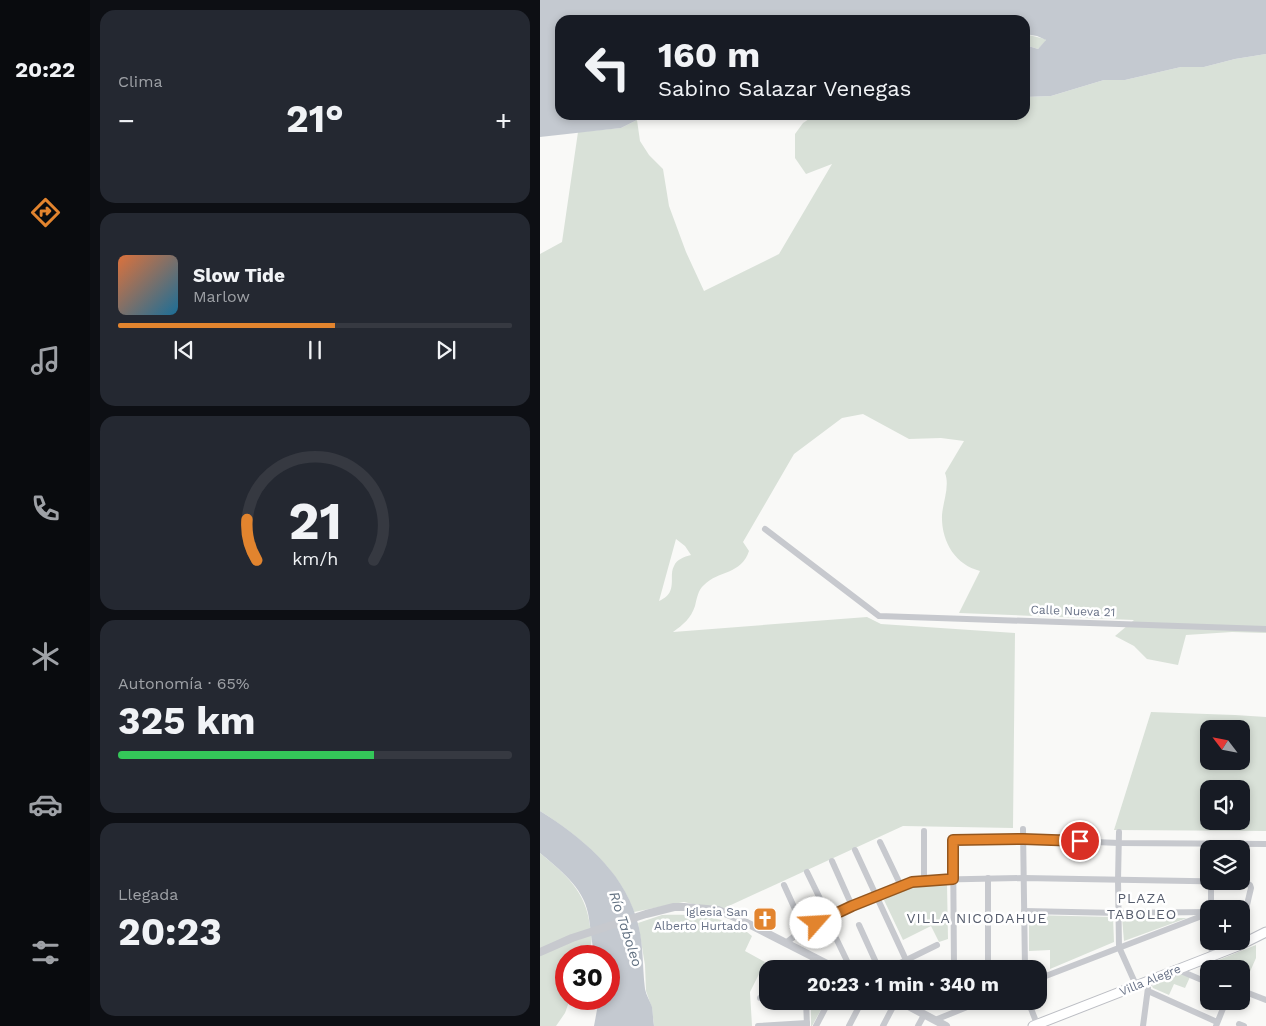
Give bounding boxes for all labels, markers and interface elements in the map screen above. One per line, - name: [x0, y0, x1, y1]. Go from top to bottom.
- text: 160 m: [658, 34, 760, 76]
- icon: left: [575, 35, 640, 100]
- text: 20:22: [15, 57, 75, 82]
- text: Clima: [118, 72, 162, 91]
- text: Sabino Salazar Venegas: [658, 76, 911, 101]
- text: 21°: [286, 97, 344, 141]
- text: −: [118, 104, 135, 137]
- text: +: [495, 104, 512, 137]
- icon: directions: [28, 195, 63, 230]
- text: Slow Tide: [193, 264, 285, 287]
- text: Marlow: [193, 287, 250, 306]
- icon: previous: [170, 336, 198, 364]
- icon: pause: [301, 336, 329, 364]
- icon: next: [432, 336, 460, 364]
- icon: music: [28, 343, 63, 378]
- icon: phone: [28, 491, 63, 526]
- text: 21: [288, 491, 342, 552]
- text: km/h: [292, 548, 338, 569]
- street label: Calle Nueva 21: [1030, 603, 1116, 619]
- icon: climate: [28, 639, 63, 674]
- text: Autonomía · 65%: [118, 674, 250, 693]
- text: 325 km: [118, 699, 256, 743]
- north arrow: [1200, 720, 1250, 770]
- map controls: [1200, 720, 1250, 1010]
- button: sound: [1200, 780, 1250, 830]
- icon: car: [28, 787, 63, 822]
- pin: [1059, 820, 1101, 862]
- icon: arrive: [1066, 827, 1094, 855]
- button: layers: [1200, 840, 1250, 890]
- text: Llegada: [118, 885, 178, 904]
- water label: Río Taboleo: [606, 889, 646, 969]
- district label: PLAZA TABOLEO: [1107, 890, 1177, 922]
- position arrow: [789, 896, 841, 948]
- button: +: [1200, 900, 1250, 950]
- place label: Iglesia San Alberto Hurtado: [654, 905, 748, 933]
- church icon: Iglesia San Alberto Hurtado: [752, 906, 778, 932]
- text: 20:23: [118, 910, 222, 954]
- district label: VILLA NICODAHUE: [906, 910, 1048, 926]
- icon: filters: [28, 935, 63, 970]
- speed limit sign: 30: [555, 945, 620, 1010]
- button: −: [1200, 960, 1250, 1010]
- street label: Villa Alegre: [1117, 961, 1183, 999]
- text: 20:23 · 1 min · 340 m: [807, 973, 999, 996]

